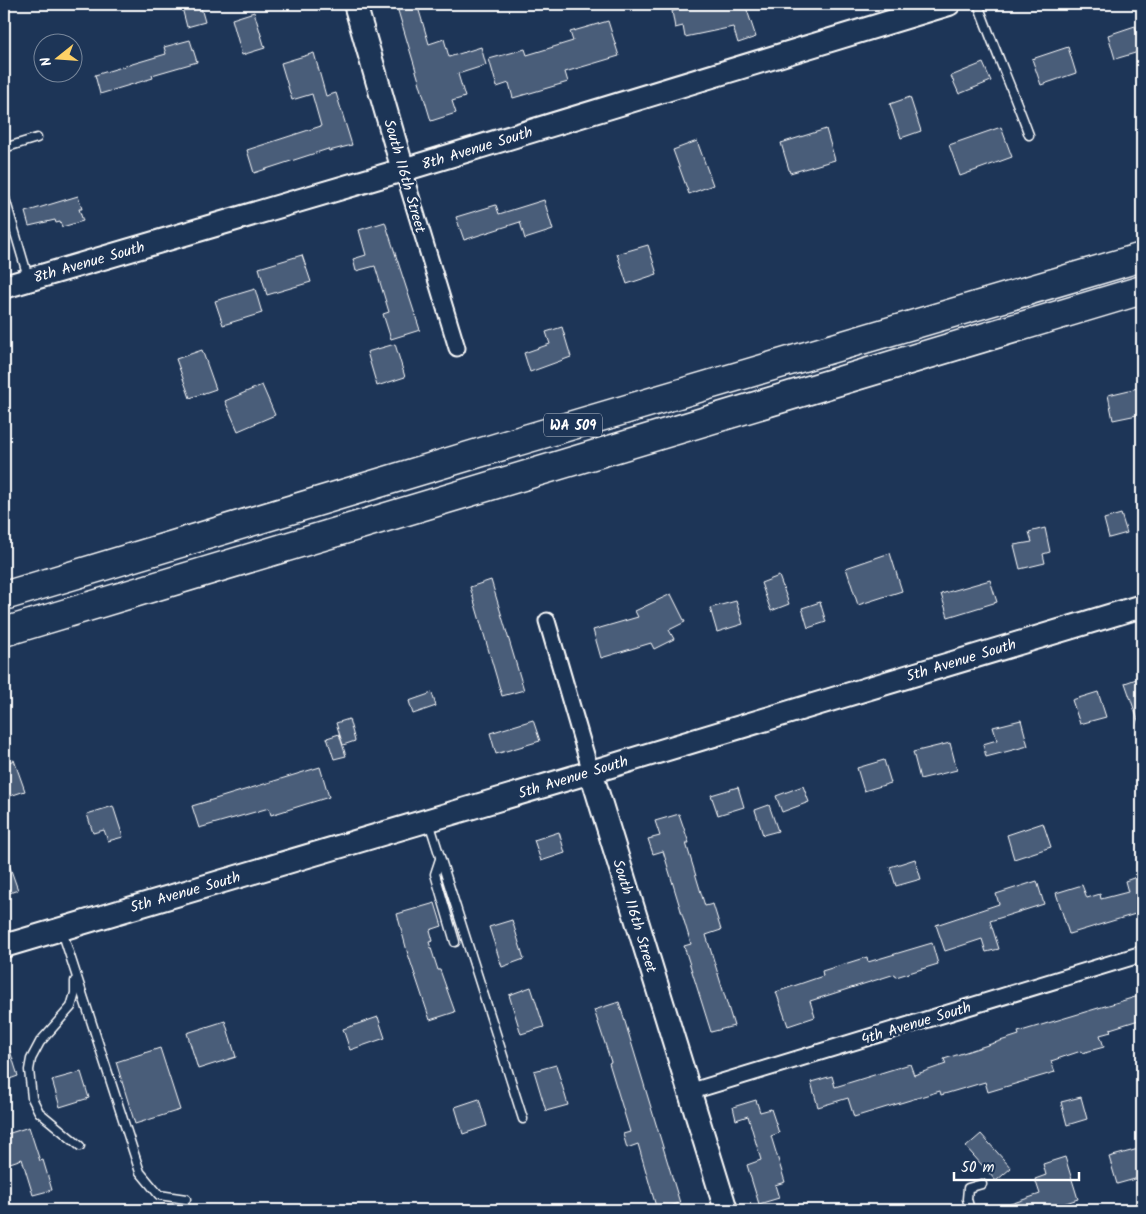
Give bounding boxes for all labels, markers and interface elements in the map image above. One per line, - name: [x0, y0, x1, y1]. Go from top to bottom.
- north arrow: [32, 32, 82, 82]
- text: N: [35, 54, 58, 69]
- street label: South 116th Street: [376, 116, 432, 236]
- street label: 8th Avenue South: [419, 121, 536, 177]
- street label: 8th Avenue South: [31, 236, 148, 290]
- road number: WA 509: [544, 414, 602, 436]
- street label: 5th Avenue South: [903, 633, 1019, 689]
- street label: 5th Avenue South: [515, 750, 631, 806]
- street label: South 116th Street: [605, 857, 663, 976]
- street label: 5th Avenue South: [127, 866, 243, 920]
- street label: 4th Avenue South: [858, 996, 974, 1052]
- scale bar: [954, 1149, 1078, 1181]
- text: 50 m: [961, 1156, 995, 1180]

